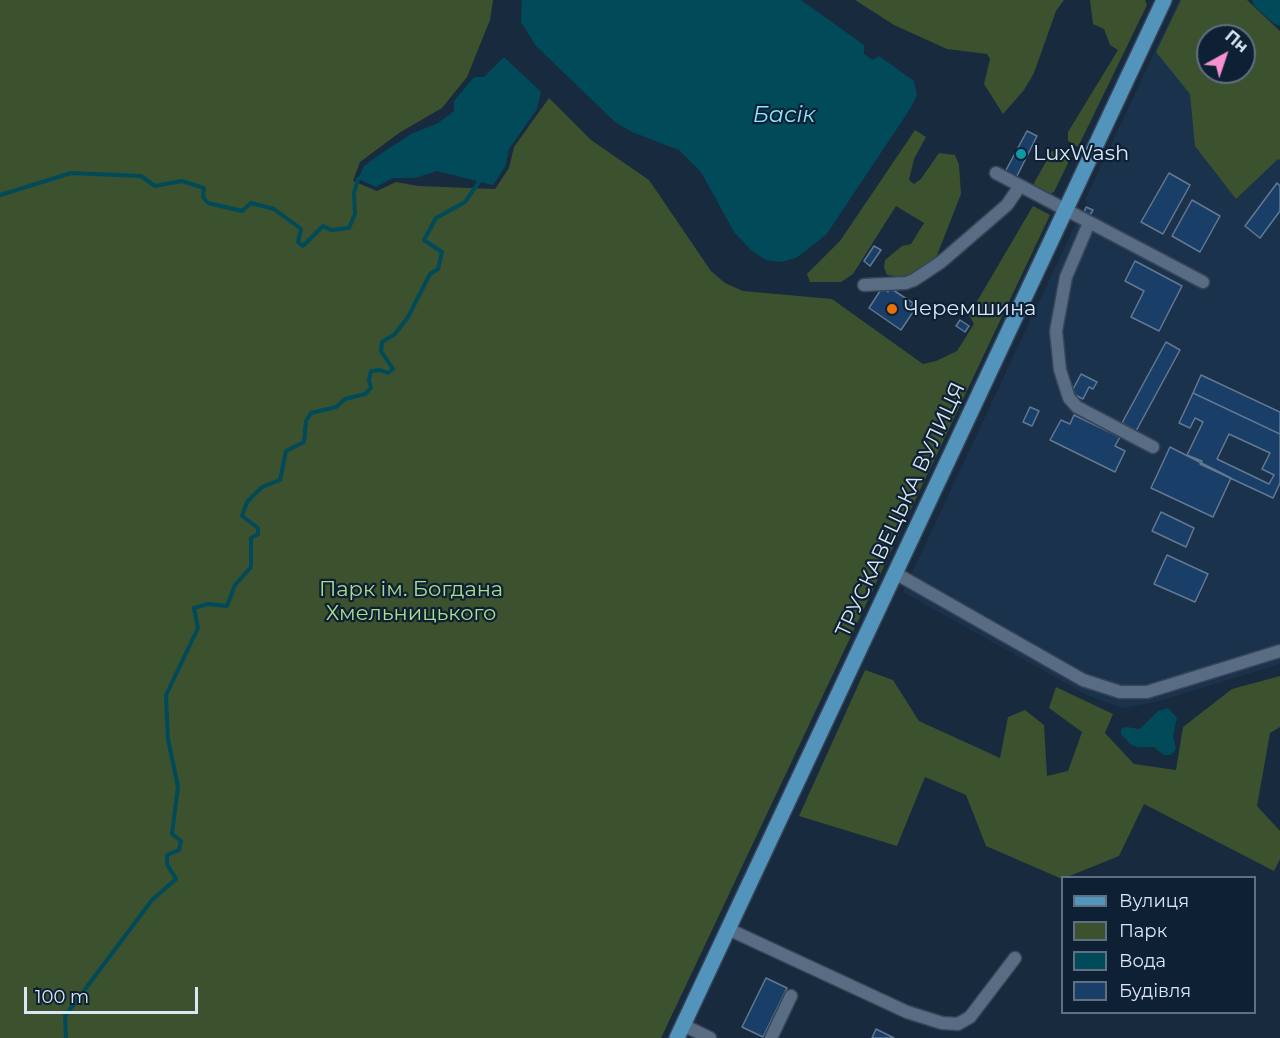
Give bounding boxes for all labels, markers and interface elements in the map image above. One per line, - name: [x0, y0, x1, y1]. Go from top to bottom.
- north arrow: [1196, 24, 1256, 84]
- text: Пн: [1221, 26, 1252, 56]
- water label: Басік: [753, 103, 815, 129]
- place label: LuxWash: [1033, 141, 1129, 167]
- marker: LuxWash: [1014, 147, 1028, 161]
- place label: Черемшина: [904, 296, 1036, 322]
- marker: Черемшина: [885, 302, 899, 316]
- street label: ТРУСКАВЕЦЬКА ВУЛИЦЯ: [831, 379, 971, 641]
- park label: Парк ім. Богдана Хмельницького: [319, 577, 503, 627]
- legend: [1061, 876, 1256, 1014]
- text: Вулиця: [1119, 890, 1189, 912]
- text: Парк: [1119, 920, 1167, 942]
- text: Вода: [1119, 950, 1166, 972]
- scale bar: [27, 975, 201, 1013]
- text: Будівля: [1119, 980, 1191, 1002]
- text: 100 m: [35, 986, 89, 1008]

